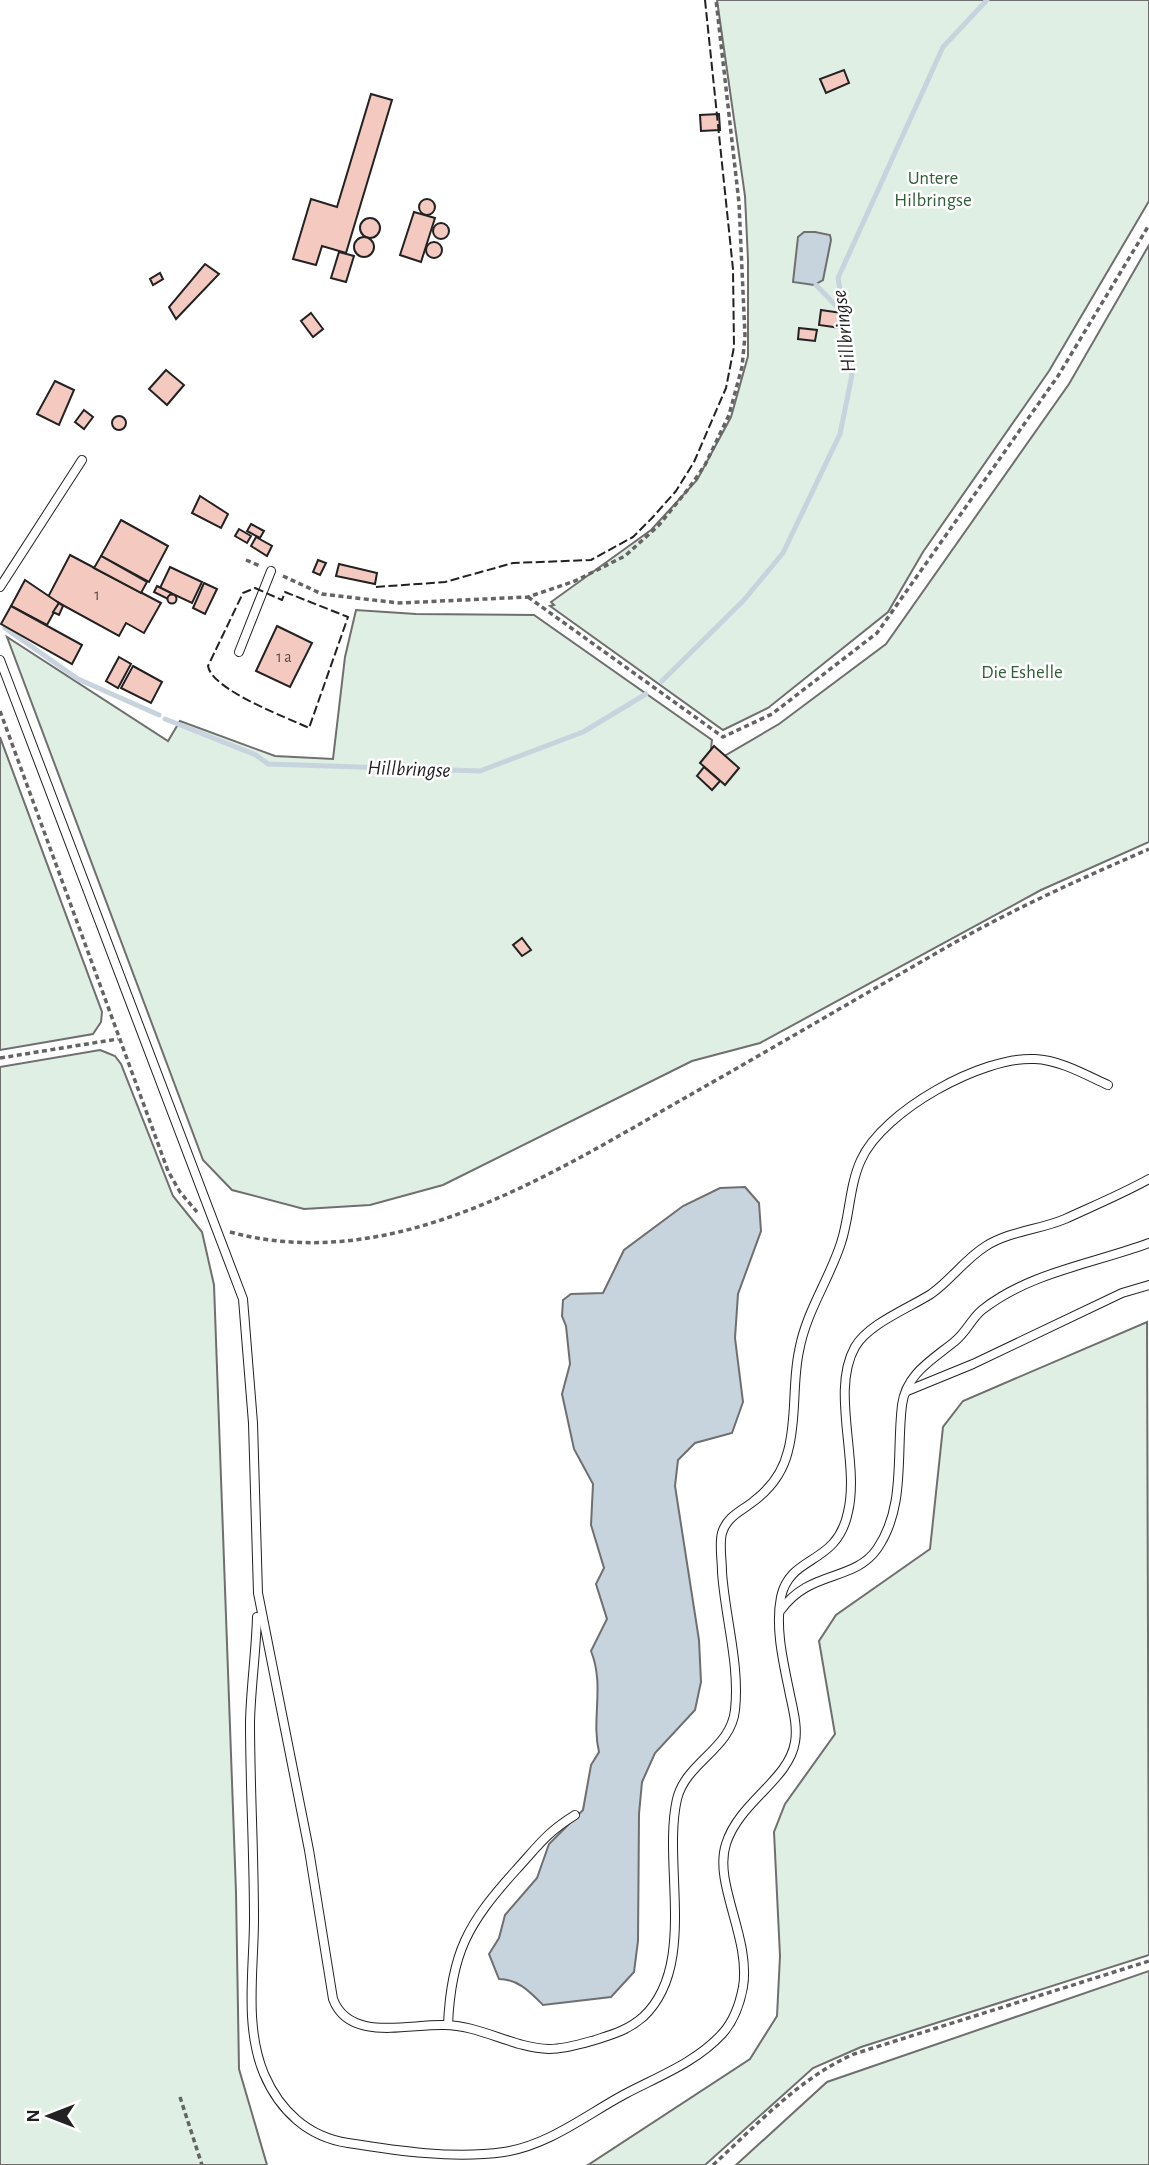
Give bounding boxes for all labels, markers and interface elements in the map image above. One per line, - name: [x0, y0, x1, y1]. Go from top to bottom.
- park label: Untere Hilbringse: [894, 169, 972, 210]
- water label: Hillbringse: [829, 288, 859, 373]
- house number: 1: [94, 587, 100, 603]
- house number: 1 a: [276, 649, 292, 665]
- park label: Die Eshelle: [981, 663, 1063, 682]
- water label: Hillbringse: [367, 757, 451, 781]
- north arrow: [14, 2081, 84, 2151]
- text: N: [24, 2109, 43, 2123]

